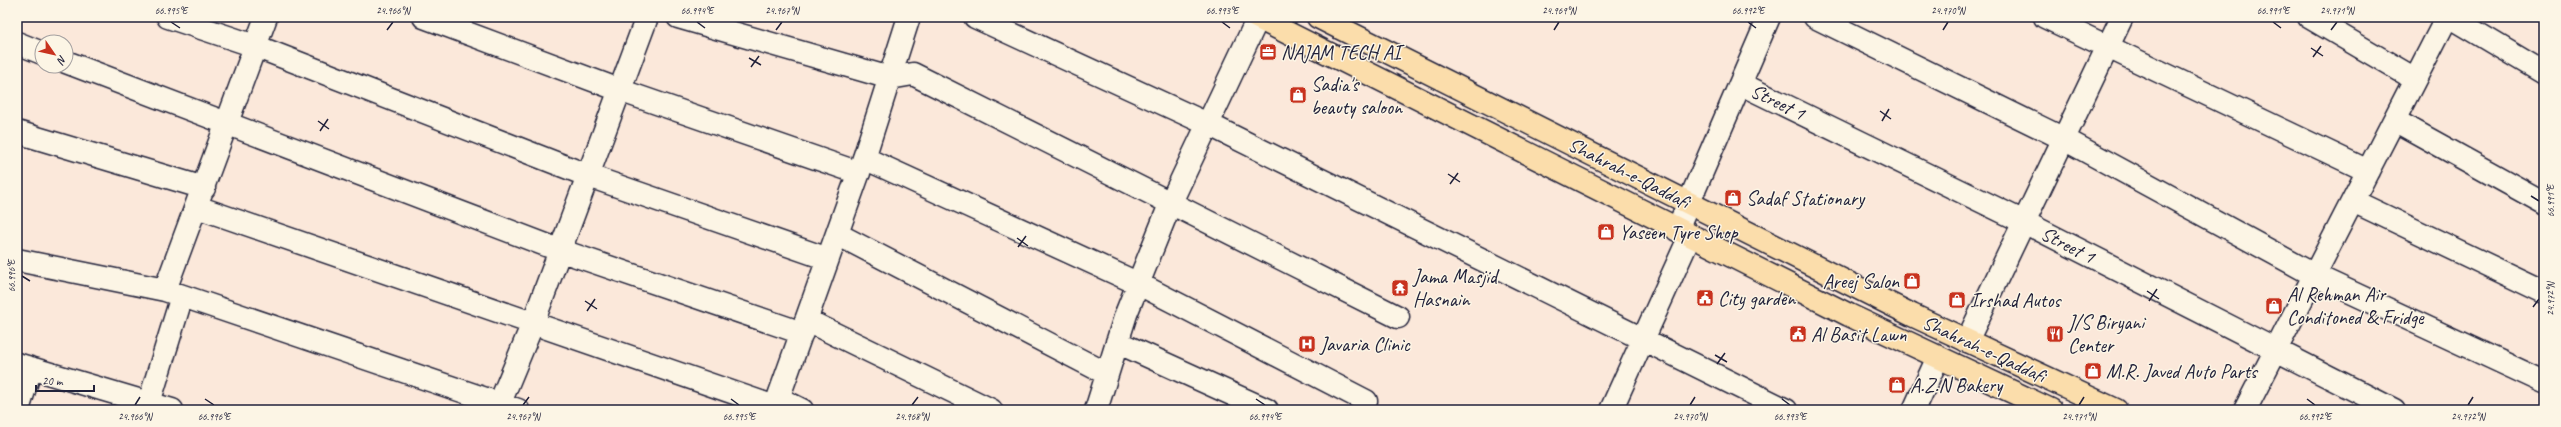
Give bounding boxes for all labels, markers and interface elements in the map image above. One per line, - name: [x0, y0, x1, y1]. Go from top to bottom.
- text: 66.995°E: [155, 4, 189, 17]
- text: 24.966°N: [376, 4, 412, 17]
- text: 66.994°E: [681, 4, 715, 17]
- text: 24.967°N: [765, 4, 801, 17]
- text: 66.993°E: [1206, 4, 1240, 17]
- text: 24.969°N: [1542, 4, 1578, 17]
- text: 66.992°E: [1732, 4, 1766, 17]
- text: 24.970°N: [1931, 4, 1967, 17]
- text: 66.991°E: [2257, 4, 2291, 17]
- text: 24.971°N: [2320, 4, 2356, 17]
- north arrow: [34, 34, 74, 74]
- place label: NAJAM TECH AI: [1281, 40, 1405, 65]
- office icon: NAJAM TECH AI: [1258, 42, 1278, 62]
- text: N: [53, 53, 70, 68]
- place label: Sadia's beauty saloon: [1311, 72, 1403, 120]
- street label: Street 1: [1747, 78, 1810, 126]
- shop icon: Sadia's beauty saloon: [1288, 85, 1308, 105]
- street label: Shahrah-e-Qaddafi: [1564, 132, 1696, 215]
- text: 66.991°E: [2544, 183, 2557, 217]
- place label: Sadaf Stationary: [1746, 186, 1866, 211]
- shop icon: Sadaf Stationary: [1723, 188, 1743, 208]
- place label: Yaseen Tyre Shop: [1619, 220, 1739, 245]
- street label: Street 1: [2037, 221, 2100, 270]
- shop icon: Yaseen Tyre Shop: [1596, 222, 1616, 242]
- text: 66.996°E: [5, 258, 18, 292]
- place label: Jama Masjid Hasnain: [1412, 264, 1500, 312]
- place label: Areej Salon: [1823, 269, 1900, 294]
- shop icon: Areej Salon: [1902, 271, 1922, 291]
- temple icon: Jama Masjid Hasnain: [1390, 278, 1410, 298]
- text: 24.972°N: [2544, 280, 2557, 316]
- place label: Al Rehman Air Conditoned & Fridge: [2287, 282, 2425, 330]
- place label: City garden: [1718, 286, 1796, 311]
- public building icon: City garden: [1695, 288, 1715, 308]
- place label: Irshad Autos: [1970, 288, 2062, 313]
- shop icon: Irshad Autos: [1947, 290, 1967, 310]
- shop icon: Al Rehman Air Conditoned & Fridge: [2264, 296, 2284, 316]
- street label: Shahrah-e-Qaddafi: [1918, 310, 2051, 389]
- place label: J/S Biryani Center: [2067, 310, 2146, 358]
- place label: Al Basit Lawn: [1811, 322, 1907, 347]
- public building icon: Al Basit Lawn: [1788, 324, 1808, 344]
- restaurant icon: J/S Biryani Center: [2045, 324, 2065, 344]
- place label: Javaria Clinic: [1319, 332, 1411, 357]
- hospital icon: Javaria Clinic: [1297, 334, 1317, 354]
- place label: M.R. Javed Auto Parts: [2106, 359, 2259, 384]
- shop icon: M.R. Javed Auto Parts: [2083, 361, 2103, 381]
- scale bar: [36, 367, 94, 393]
- text: 20 m: [42, 373, 64, 389]
- place label: A.Z.N Bakery: [1910, 373, 2004, 398]
- shop icon: A.Z.N Bakery: [1887, 375, 1907, 395]
- text: 24.966°N: [118, 410, 154, 423]
- text: 66.996°E: [198, 410, 232, 423]
- text: 24.967°N: [506, 410, 542, 423]
- text: 66.995°E: [723, 410, 757, 423]
- text: 24.968°N: [895, 410, 931, 423]
- text: 66.994°E: [1249, 410, 1283, 423]
- text: 24.970°N: [1673, 410, 1709, 423]
- text: 66.993°E: [1774, 410, 1808, 423]
- text: 24.971°N: [2062, 410, 2098, 423]
- text: 66.992°E: [2299, 410, 2333, 423]
- text: 24.972°N: [2451, 410, 2487, 423]

